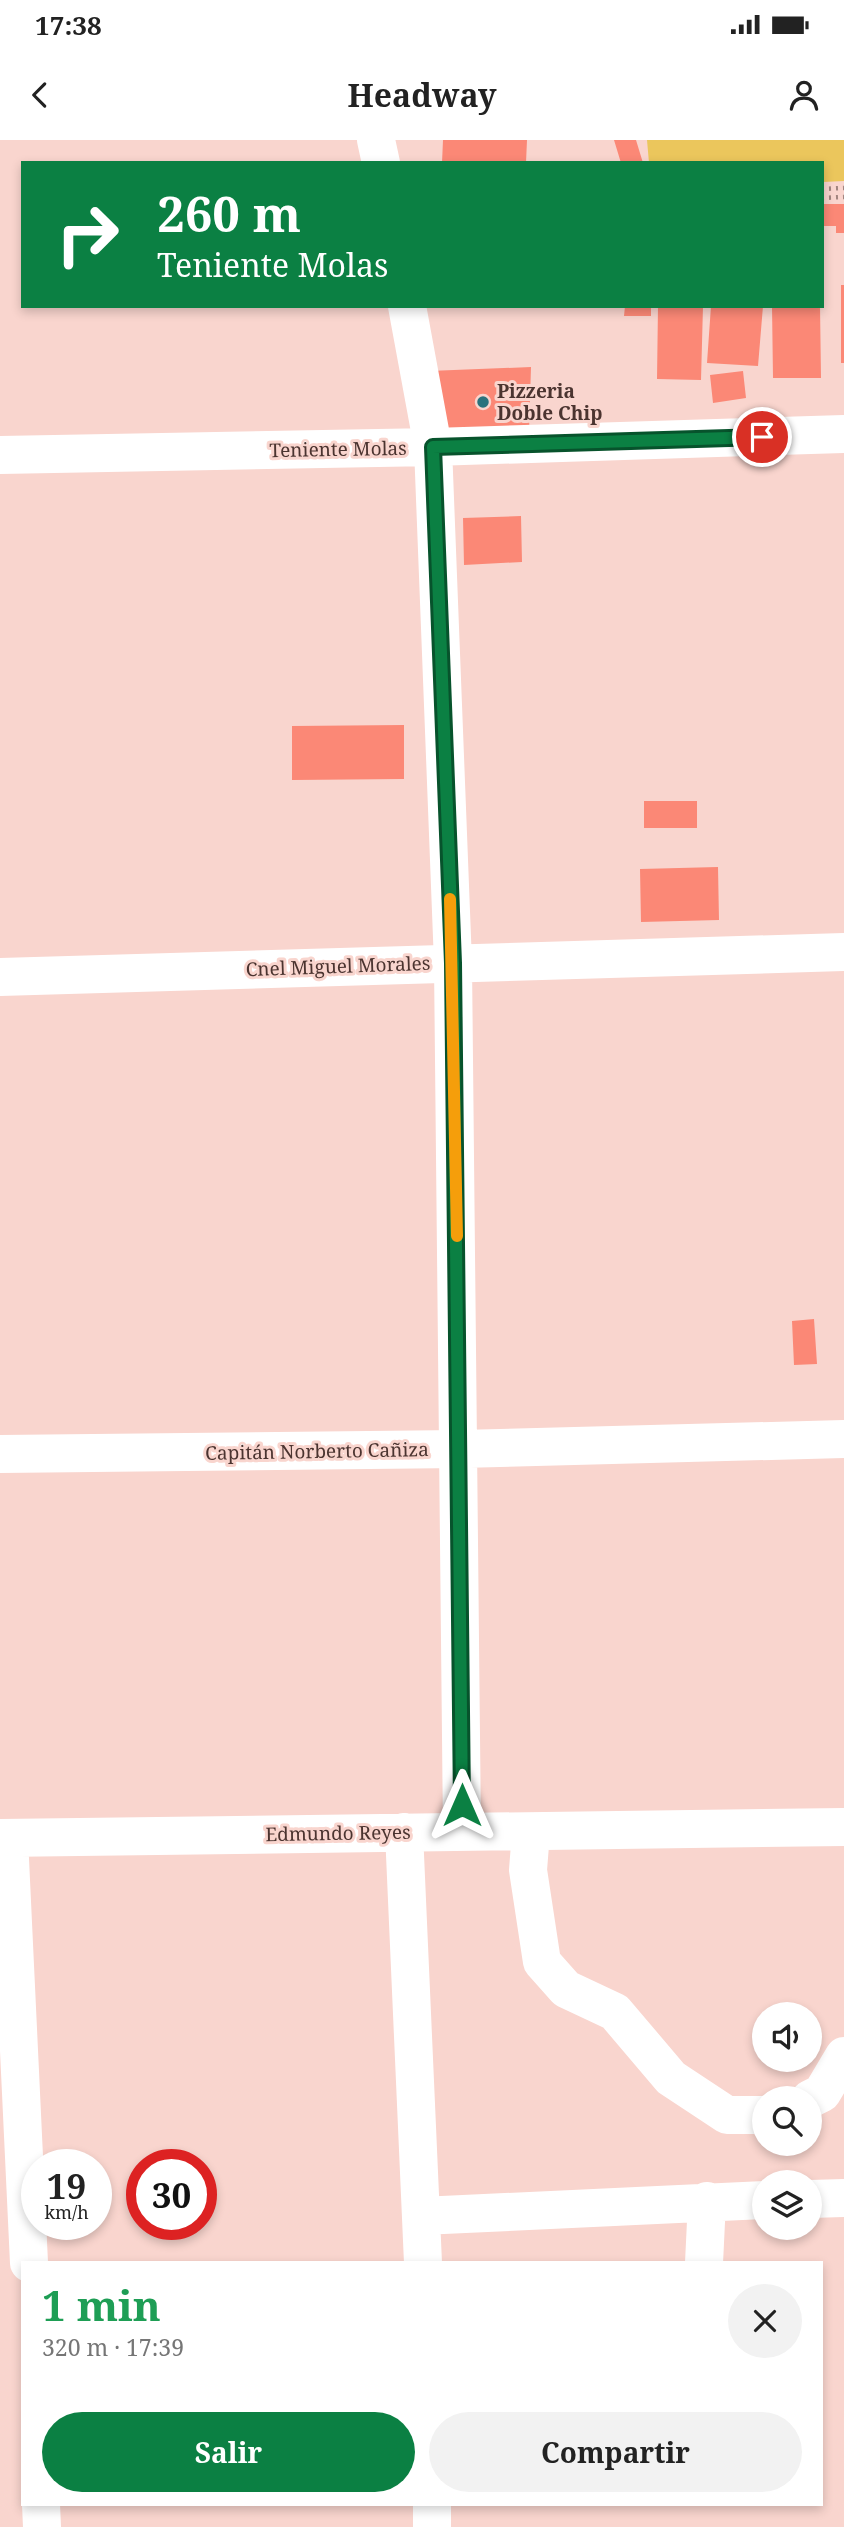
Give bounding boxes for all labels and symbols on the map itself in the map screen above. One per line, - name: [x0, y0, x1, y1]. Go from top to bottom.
- place label: Pizzeria Doble Chip: [497, 378, 602, 426]
- marker: Pizzeria Doble Chip: [475, 394, 491, 410]
- pin: [732, 407, 792, 467]
- street label: Teniente Molas: [269, 435, 407, 463]
- street label: Cnel Miguel Morales: [245, 950, 431, 982]
- street label: Capitán Norberto Cañiza: [205, 1436, 429, 1466]
- position arrow: [425, 1768, 499, 1842]
- street label: Edmundo Reyes: [265, 1819, 411, 1847]
- speed limit sign: 30: [126, 2149, 217, 2240]

